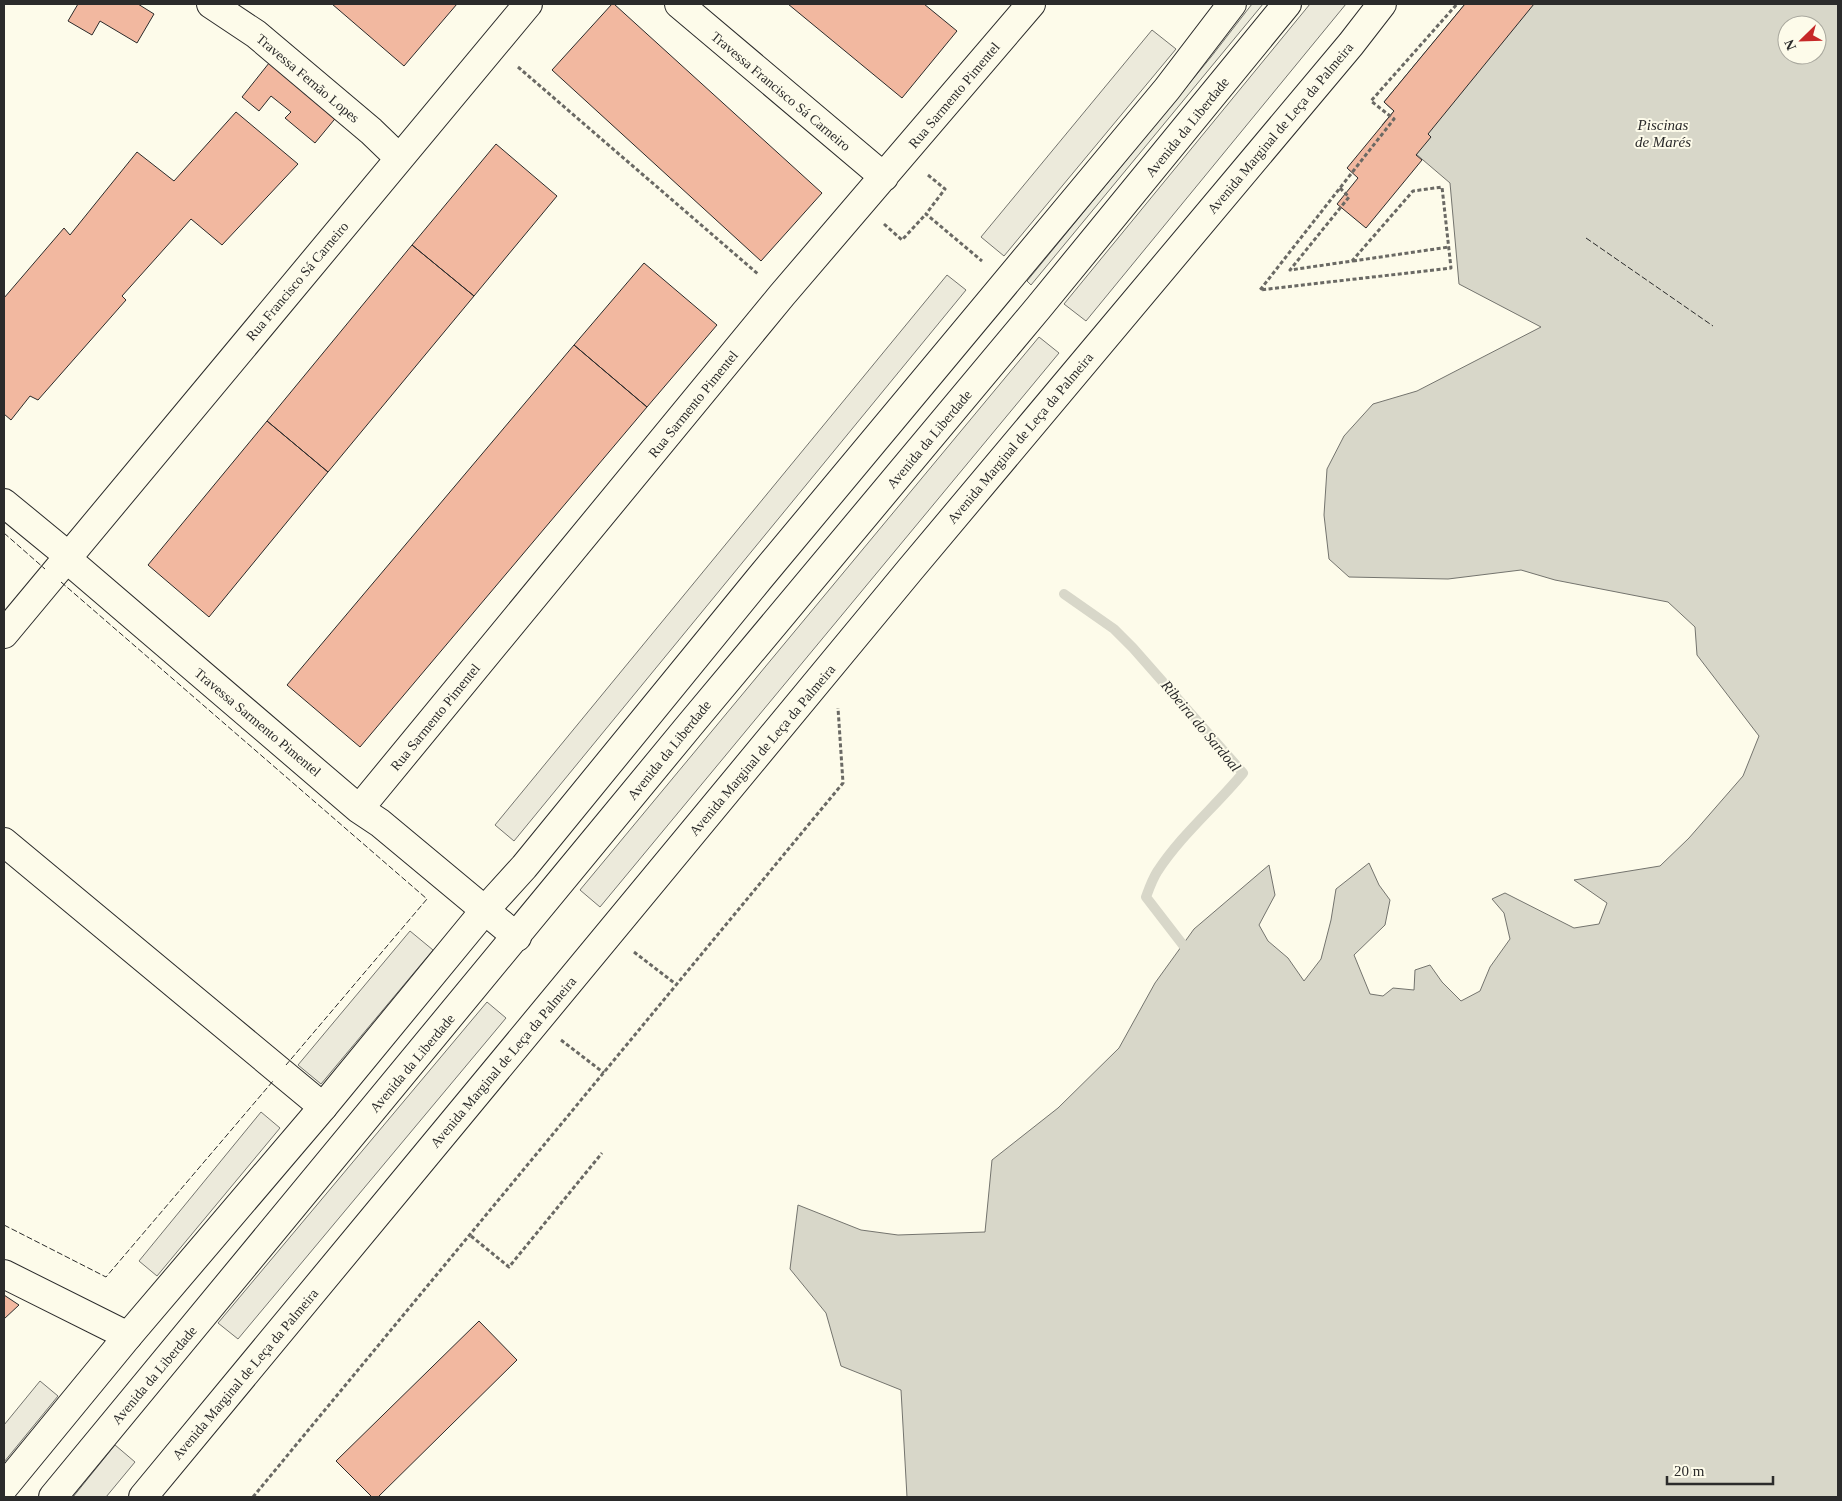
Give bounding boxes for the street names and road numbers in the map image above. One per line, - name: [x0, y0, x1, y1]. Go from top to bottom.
- street label: Travessa Francisco Sá Carneiro: [708, 29, 853, 154]
- street label: Travessa Fernão Lopes: [253, 31, 362, 126]
- street label: Rua Sarmento Pimentel: [906, 39, 1003, 151]
- street label: Avenida Marginal de Leça da Palmeira: [1204, 39, 1357, 217]
- street label: Avenida da Liberdade: [1143, 75, 1232, 180]
- street label: Rua Francisco Sá Carneiro: [243, 219, 351, 344]
- street label: Rua Sarmento Pimentel: [646, 348, 741, 461]
- street label: Avenida Marginal de Leça da Palmeira: [944, 349, 1097, 527]
- street label: Avenida da Liberdade: [884, 387, 975, 491]
- street label: Rua Sarmento Pimentel: [388, 661, 483, 774]
- street label: Avenida Marginal de Leça da Palmeira: [686, 661, 839, 839]
- street label: Travessa Sarmento Pimentel: [192, 665, 324, 780]
- street label: Avenida da Liberdade: [625, 698, 714, 803]
- street label: Avenida Marginal de Leça da Palmeira: [427, 973, 580, 1151]
- street label: Avenida da Liberdade: [367, 1011, 458, 1115]
- street label: Avenida Marginal de Leça da Palmeira: [169, 1285, 322, 1463]
- street label: Avenida da Liberdade: [109, 1323, 200, 1427]

